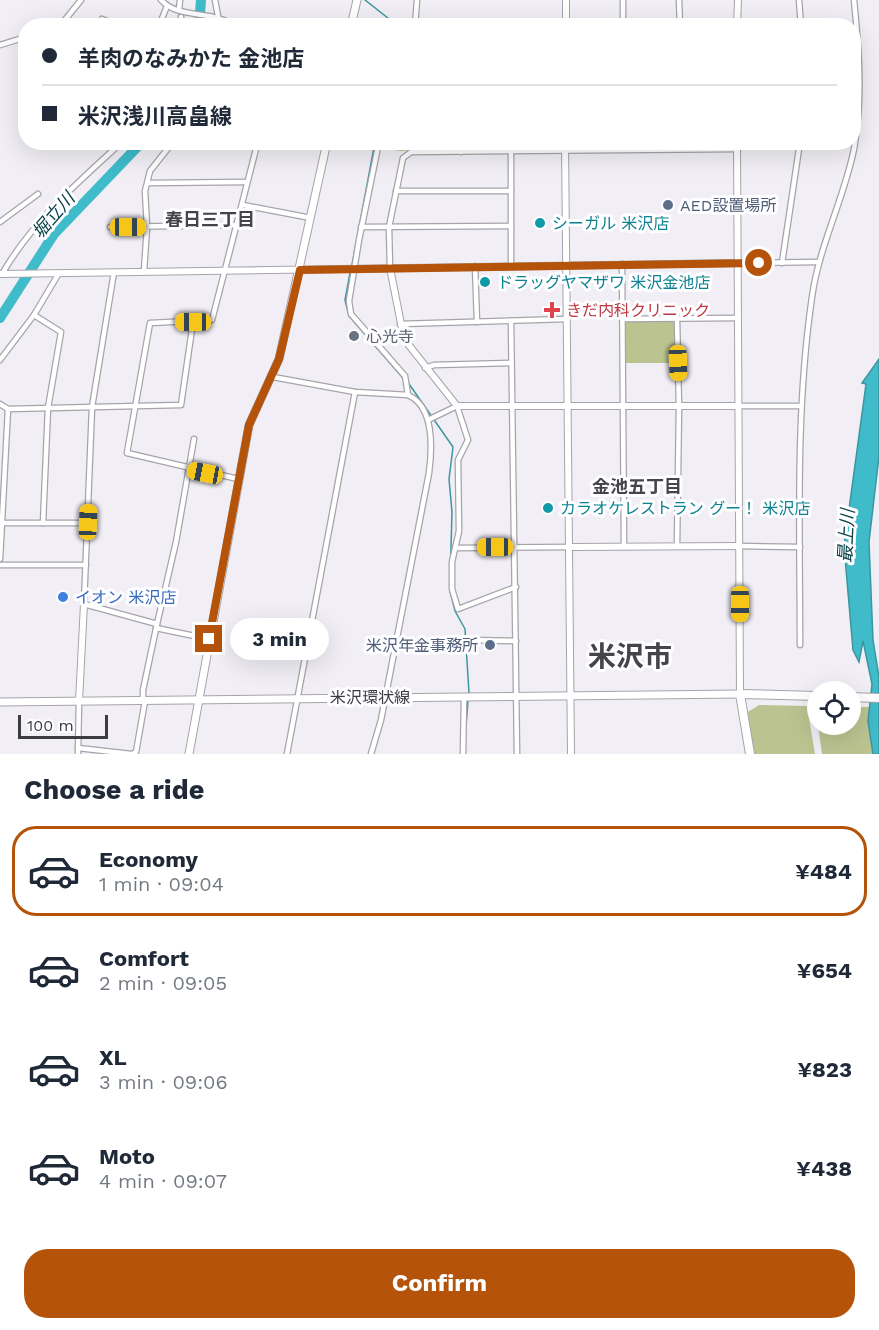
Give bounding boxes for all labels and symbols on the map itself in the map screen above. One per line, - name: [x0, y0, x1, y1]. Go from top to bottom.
- water label: 堀立川: [27, 186, 80, 242]
- place label: AED設置場所: [680, 196, 776, 215]
- marker: AED設置場所: [661, 198, 675, 212]
- district label: 春日三丁目: [165, 209, 255, 230]
- place label: シーガル 米沢店: [552, 214, 669, 233]
- marker: シーガル 米沢店: [533, 216, 547, 230]
- car: [110, 218, 146, 236]
- route start: [745, 249, 772, 276]
- place label: ドラッグヤマザワ 米沢金池店: [497, 273, 710, 292]
- marker: ドラッグヤマザワ 米沢金池店: [478, 275, 492, 289]
- marker: きだ内科クリニック: [543, 301, 561, 319]
- place label: きだ内科クリニック: [566, 301, 710, 320]
- car: [175, 313, 211, 331]
- place label: 心光寺: [366, 327, 414, 346]
- marker: 心光寺: [347, 329, 361, 343]
- car: [668, 345, 688, 381]
- car: [186, 461, 224, 485]
- district label: 金池五丁目: [592, 476, 682, 497]
- place label: カラオケレストラン グー！ 米沢店: [560, 499, 811, 518]
- marker: カラオケレストラン グー！ 米沢店: [541, 501, 555, 515]
- car: [78, 504, 98, 540]
- water label: 最上川: [834, 506, 858, 564]
- car: [477, 538, 513, 556]
- car: [731, 586, 749, 622]
- place label: イオン 米沢店: [75, 588, 176, 607]
- marker: イオン 米沢店: [56, 590, 70, 604]
- callout: 3 min: [230, 618, 329, 660]
- route end: [195, 625, 222, 652]
- place label: 米沢年金事務所: [366, 636, 478, 655]
- marker: 米沢年金事務所: [483, 638, 497, 652]
- district label: 米沢市: [588, 640, 672, 673]
- street label: 米沢環状線: [330, 688, 410, 707]
- scale bar: [18, 712, 108, 740]

